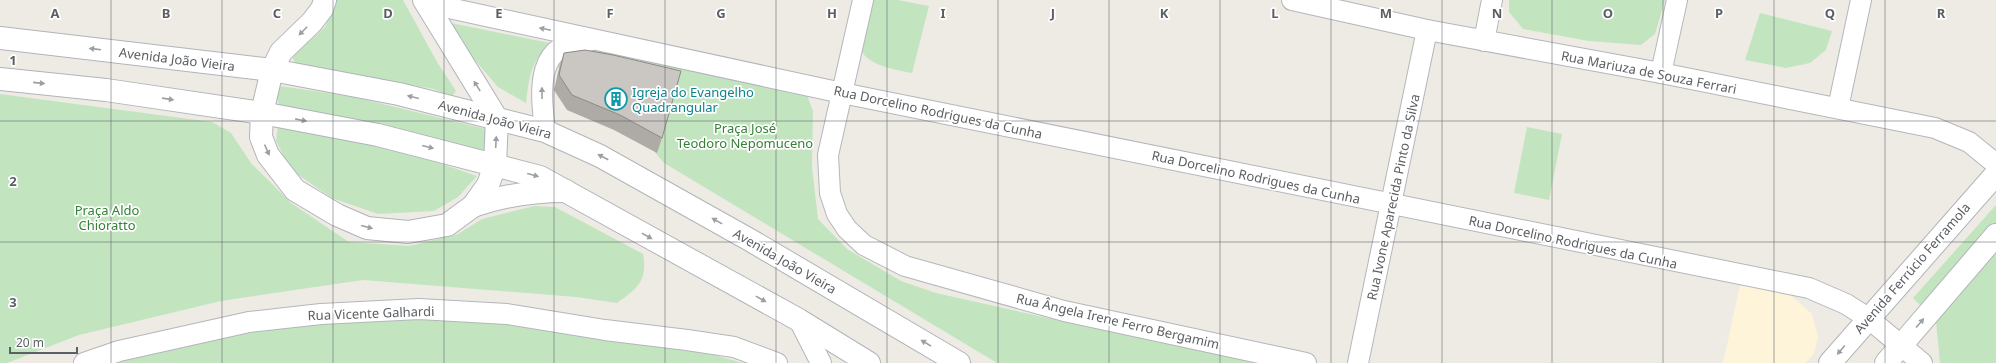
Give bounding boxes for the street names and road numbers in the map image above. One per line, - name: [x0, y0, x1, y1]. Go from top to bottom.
- street label: Avenida João Vieira: [118, 43, 236, 75]
- street label: Rua Mariuza de Souza Ferrari: [1560, 46, 1738, 98]
- street label: Rua Dorcelino Rodrigues da Cunha: [832, 81, 1044, 143]
- street label: Rua Ivone Aparecida Pinto da Silva: [1362, 92, 1424, 302]
- street label: Avenida João Vieira: [436, 95, 554, 143]
- street label: Rua Dorcelino Rodrigues da Cunha: [1150, 146, 1362, 208]
- street label: Avenida Ferrúcio Ferramola: [1850, 199, 1974, 337]
- street label: Rua Dorcelino Rodrigues da Cunha: [1467, 211, 1679, 273]
- street label: Avenida João Vieira: [730, 224, 840, 298]
- street label: Rua Ângela Irene Ferro Bergamim: [1015, 289, 1221, 353]
- street label: Rua Vicente Galhardi: [307, 302, 435, 324]

